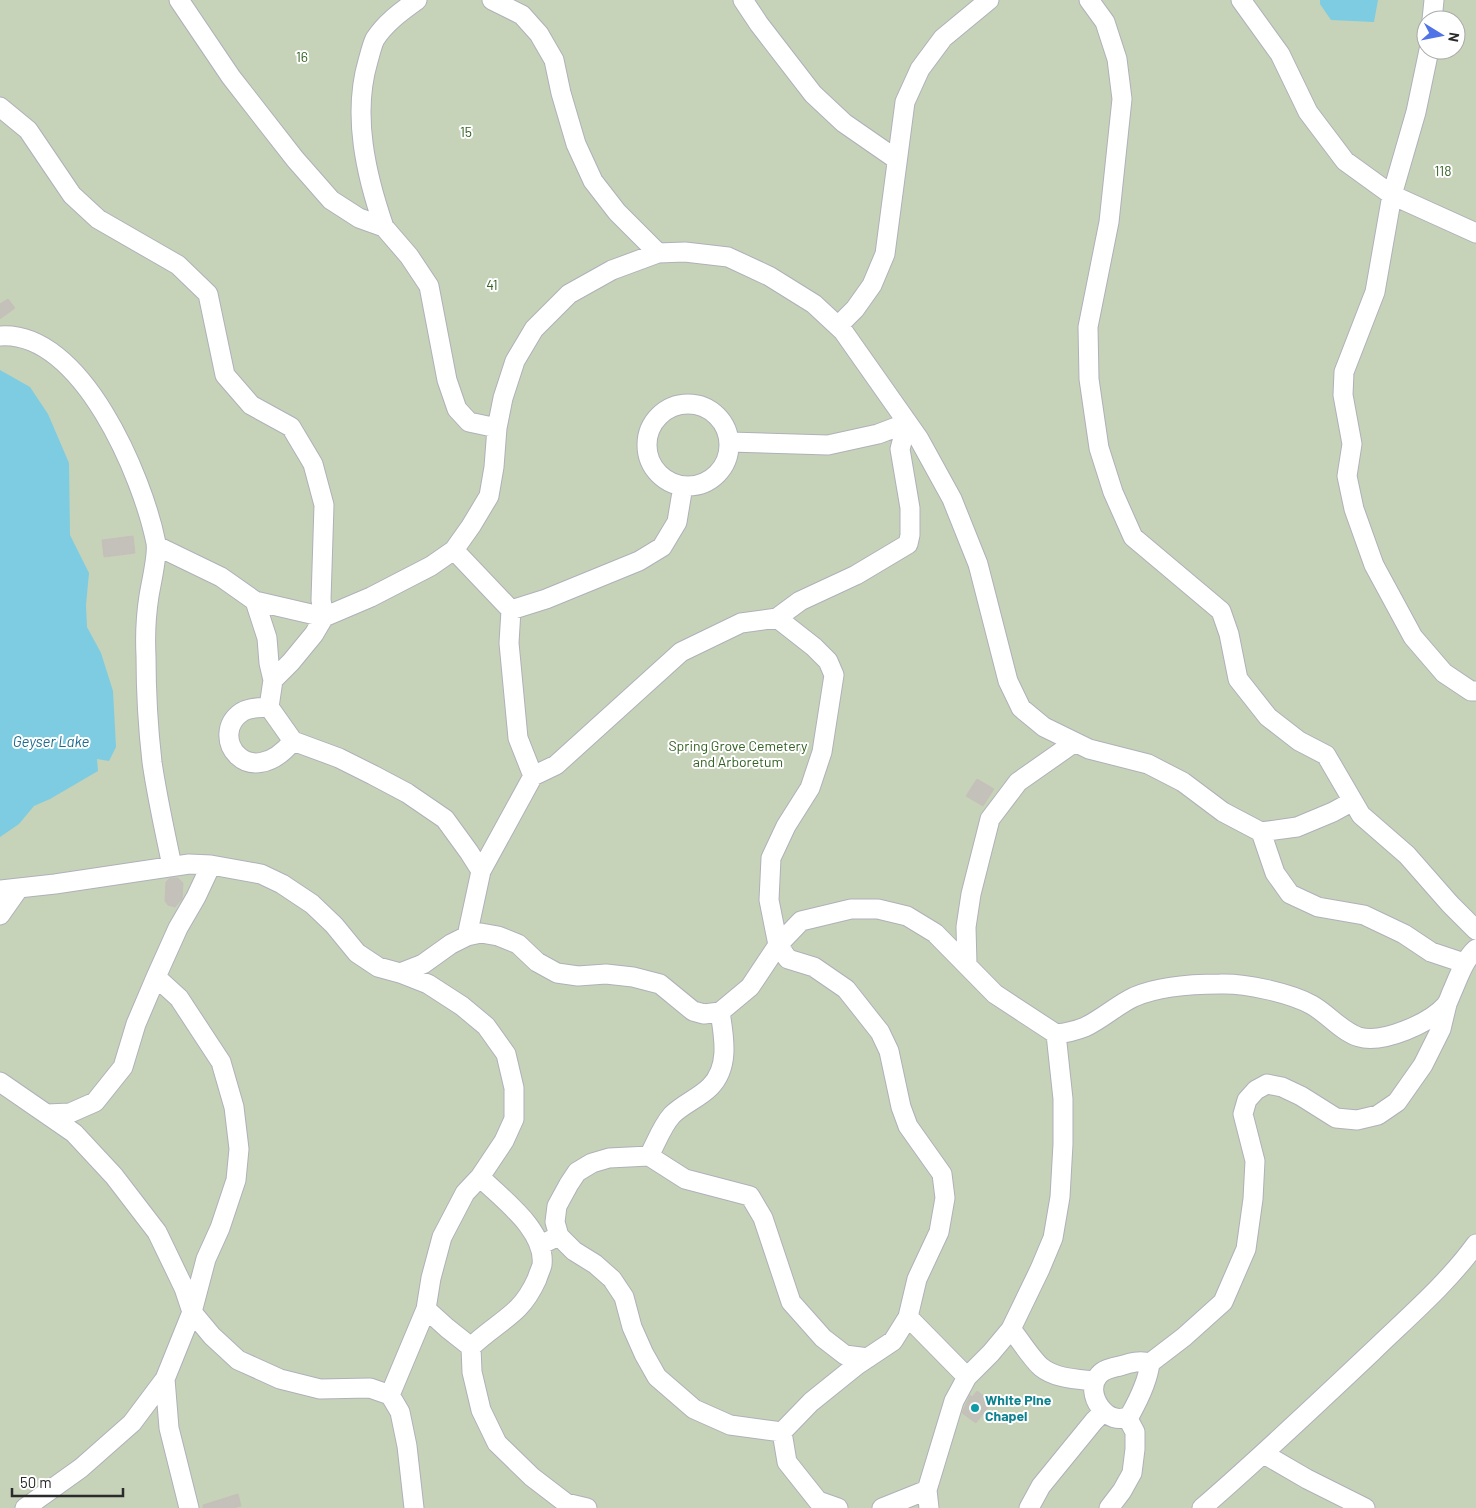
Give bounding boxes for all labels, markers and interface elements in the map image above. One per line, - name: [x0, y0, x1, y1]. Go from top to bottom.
- north arrow: [1416, 10, 1466, 60]
- text: N: [1445, 31, 1463, 43]
- park label: 16: [296, 48, 308, 65]
- park label: 15: [460, 123, 472, 140]
- park label: 118: [1434, 162, 1452, 179]
- park label: 41: [486, 276, 498, 293]
- water label: Geyser Lake: [13, 732, 90, 750]
- park label: Spring Grove Cemetery and Arboretum: [668, 737, 808, 770]
- place label: White Pine Chapel: [985, 1391, 1052, 1424]
- marker: White Pine Chapel: [969, 1402, 981, 1414]
- scale bar: [12, 1466, 124, 1498]
- text: 50 m: [20, 1473, 52, 1491]

